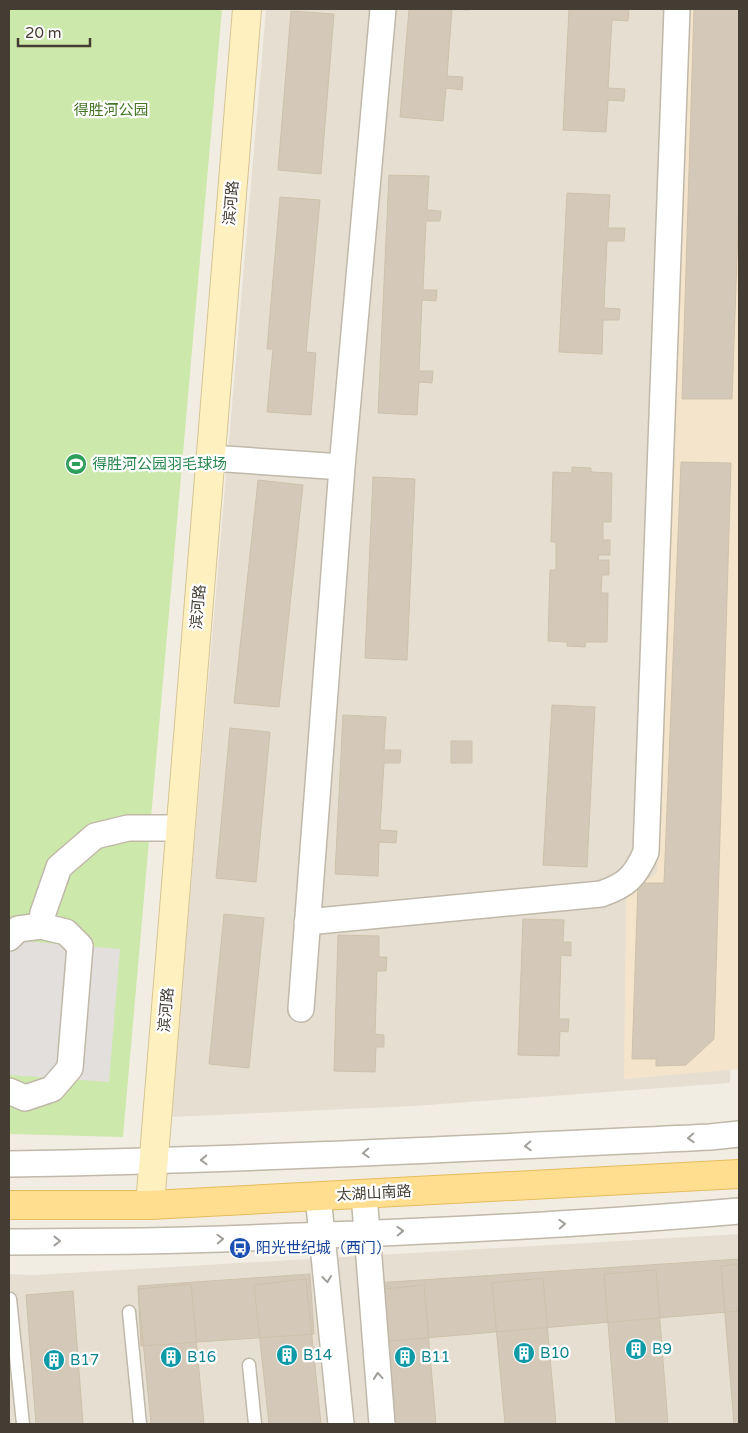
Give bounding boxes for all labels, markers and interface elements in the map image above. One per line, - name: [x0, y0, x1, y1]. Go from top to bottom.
- scale bar: [18, 15, 90, 47]
- text: 20 m: [25, 24, 62, 42]
- park label: 得胜河公园: [73, 101, 149, 119]
- street label: 滨河路: [220, 180, 242, 226]
- sports icon: 得胜河公园羽毛球场: [64, 452, 88, 476]
- place label: 得胜河公园羽毛球场: [92, 455, 227, 473]
- street label: 滨河路: [187, 584, 209, 630]
- street label: 滨河路: [155, 987, 177, 1033]
- one-way arrow: [686, 1133, 694, 1143]
- one-way arrow: [524, 1140, 532, 1151]
- one-way arrow: [362, 1148, 370, 1159]
- one-way arrow: [199, 1155, 207, 1165]
- street label: 太湖山南路: [336, 1182, 412, 1204]
- one-way arrow: [558, 1218, 566, 1229]
- one-way arrow: [396, 1226, 404, 1237]
- one-way arrow: [216, 1233, 224, 1244]
- one-way arrow: [54, 1236, 62, 1246]
- bus stop icon: 阳光世纪城（西门）: [228, 1236, 252, 1260]
- place label: 阳光世纪城（西门）: [256, 1239, 391, 1257]
- one-way arrow: [321, 1276, 332, 1284]
- building icon: B9: [624, 1337, 648, 1361]
- place label: B9: [652, 1340, 672, 1358]
- building icon: B10: [512, 1341, 536, 1365]
- building icon: B14: [275, 1343, 299, 1367]
- place label: B10: [540, 1344, 569, 1362]
- building icon: B16: [159, 1345, 183, 1369]
- building icon: B11: [393, 1345, 417, 1369]
- place label: B14: [303, 1346, 332, 1364]
- building icon: B17: [42, 1348, 66, 1372]
- place label: B16: [187, 1348, 216, 1366]
- place label: B11: [421, 1348, 450, 1366]
- place label: B17: [70, 1351, 99, 1369]
- one-way arrow: [373, 1371, 384, 1379]

